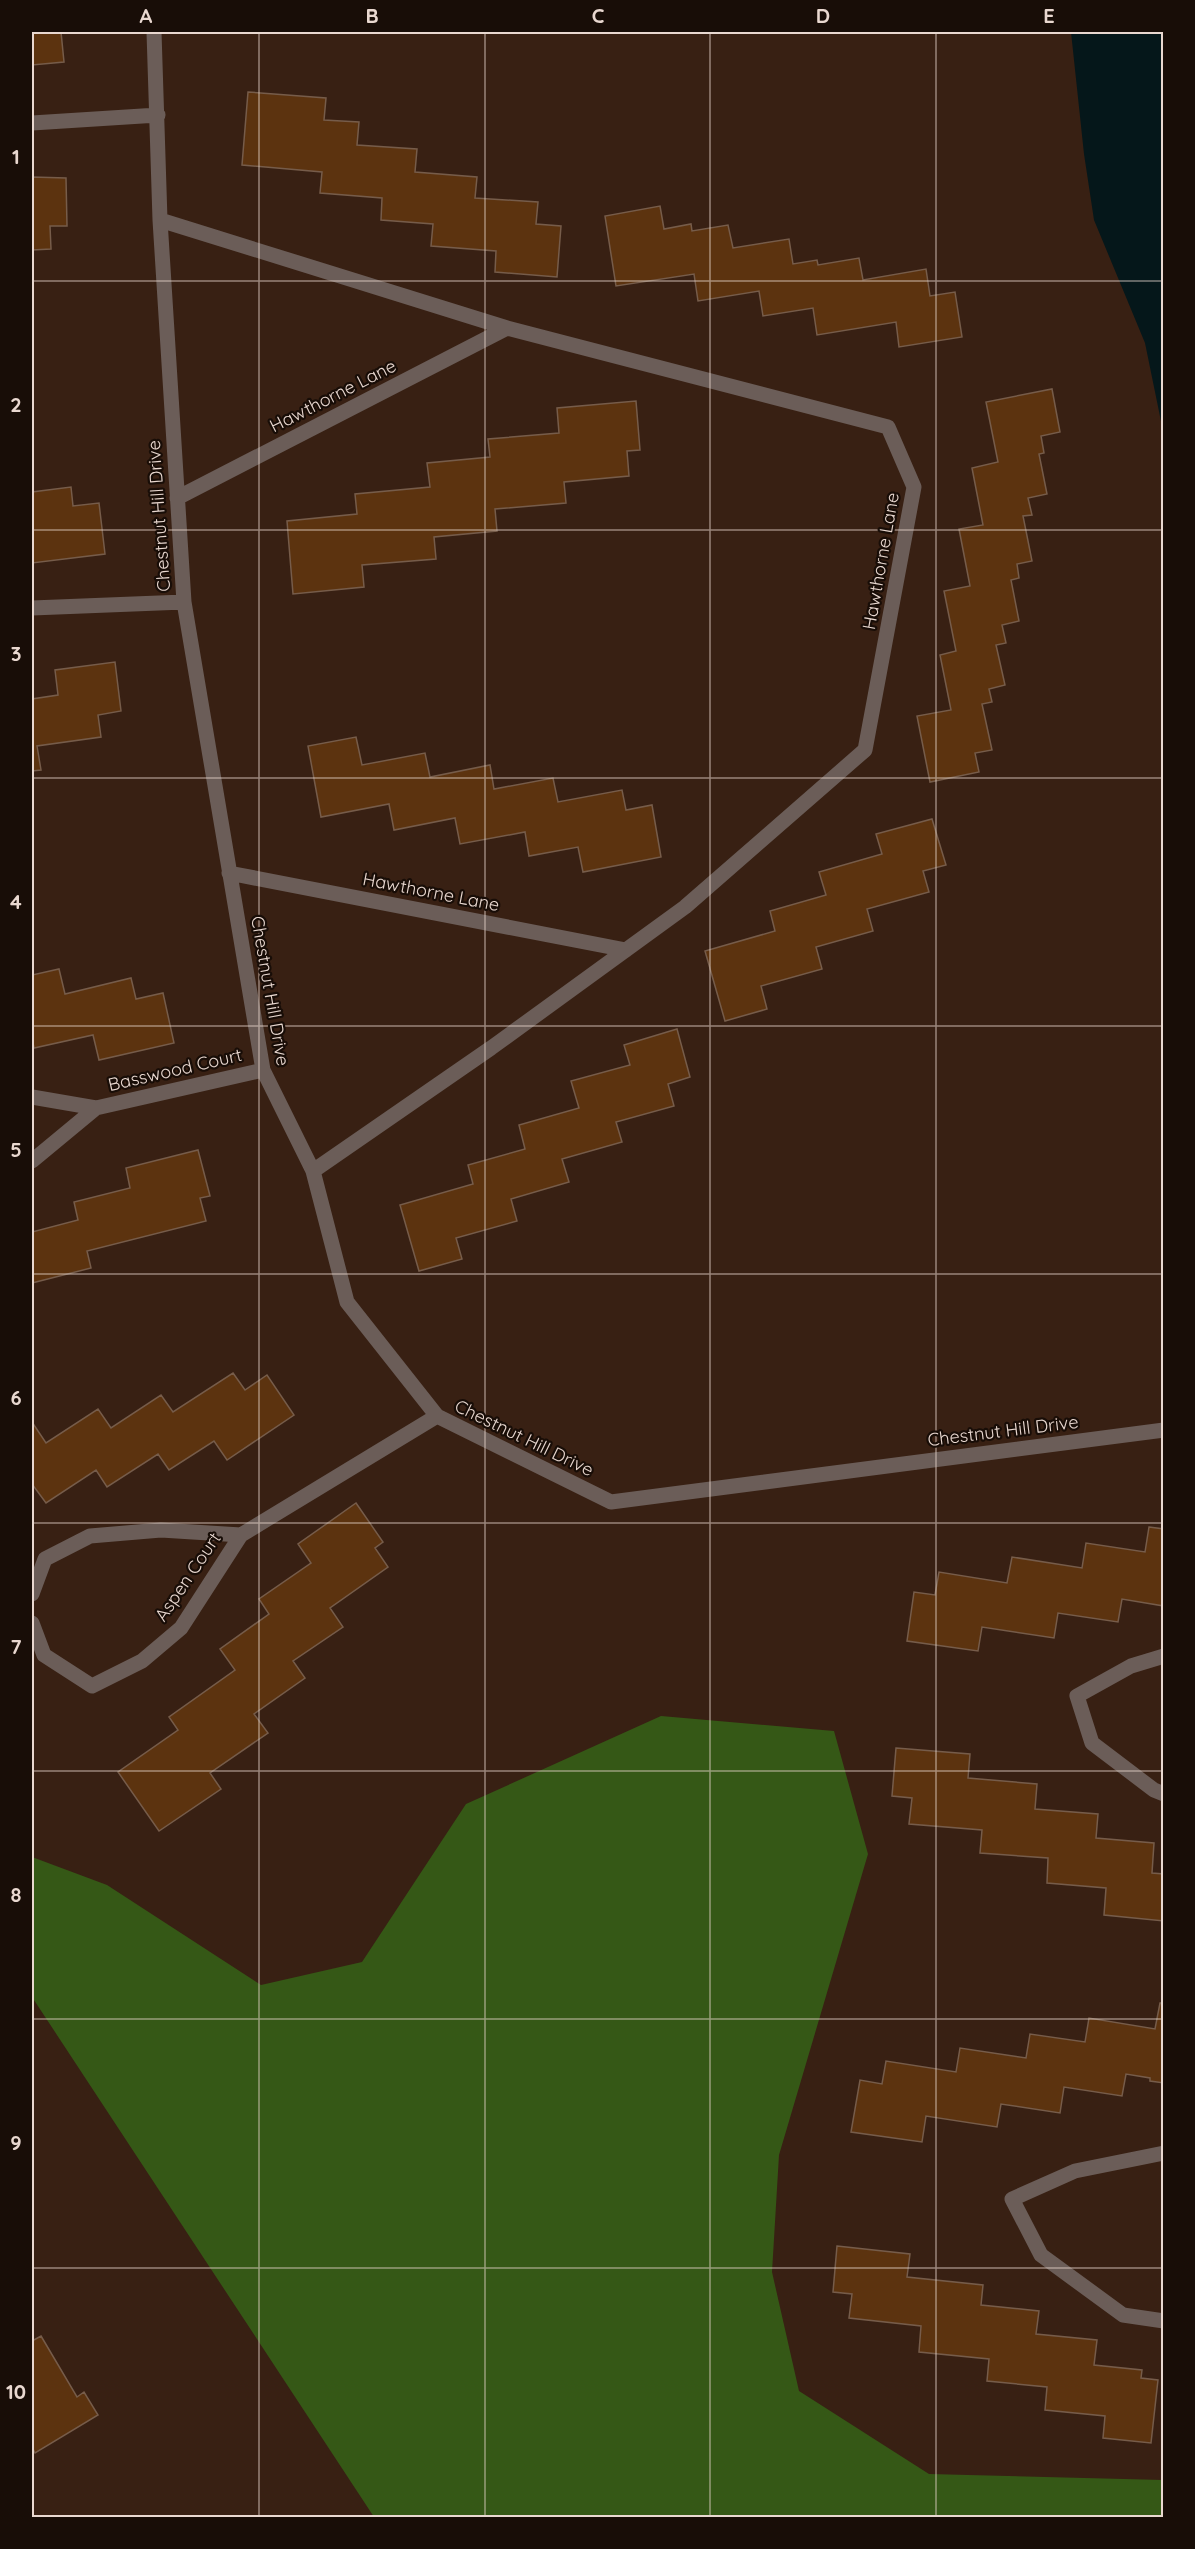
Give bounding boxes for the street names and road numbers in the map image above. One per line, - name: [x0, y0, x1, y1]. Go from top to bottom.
- street label: Hawthorne Lane: [266, 354, 400, 437]
- street label: Chestnut Hill Drive: [142, 440, 175, 592]
- street label: Hawthorne Lane: [857, 491, 904, 631]
- street label: Hawthorne Lane: [361, 867, 501, 916]
- street label: Chestnut Hill Drive: [246, 914, 295, 1068]
- street label: Basswood Court: [106, 1043, 244, 1096]
- street label: Chestnut Hill Drive: [451, 1394, 597, 1481]
- street label: Chestnut Hill Drive: [926, 1410, 1080, 1451]
- street label: Aspen Court: [149, 1528, 226, 1626]

